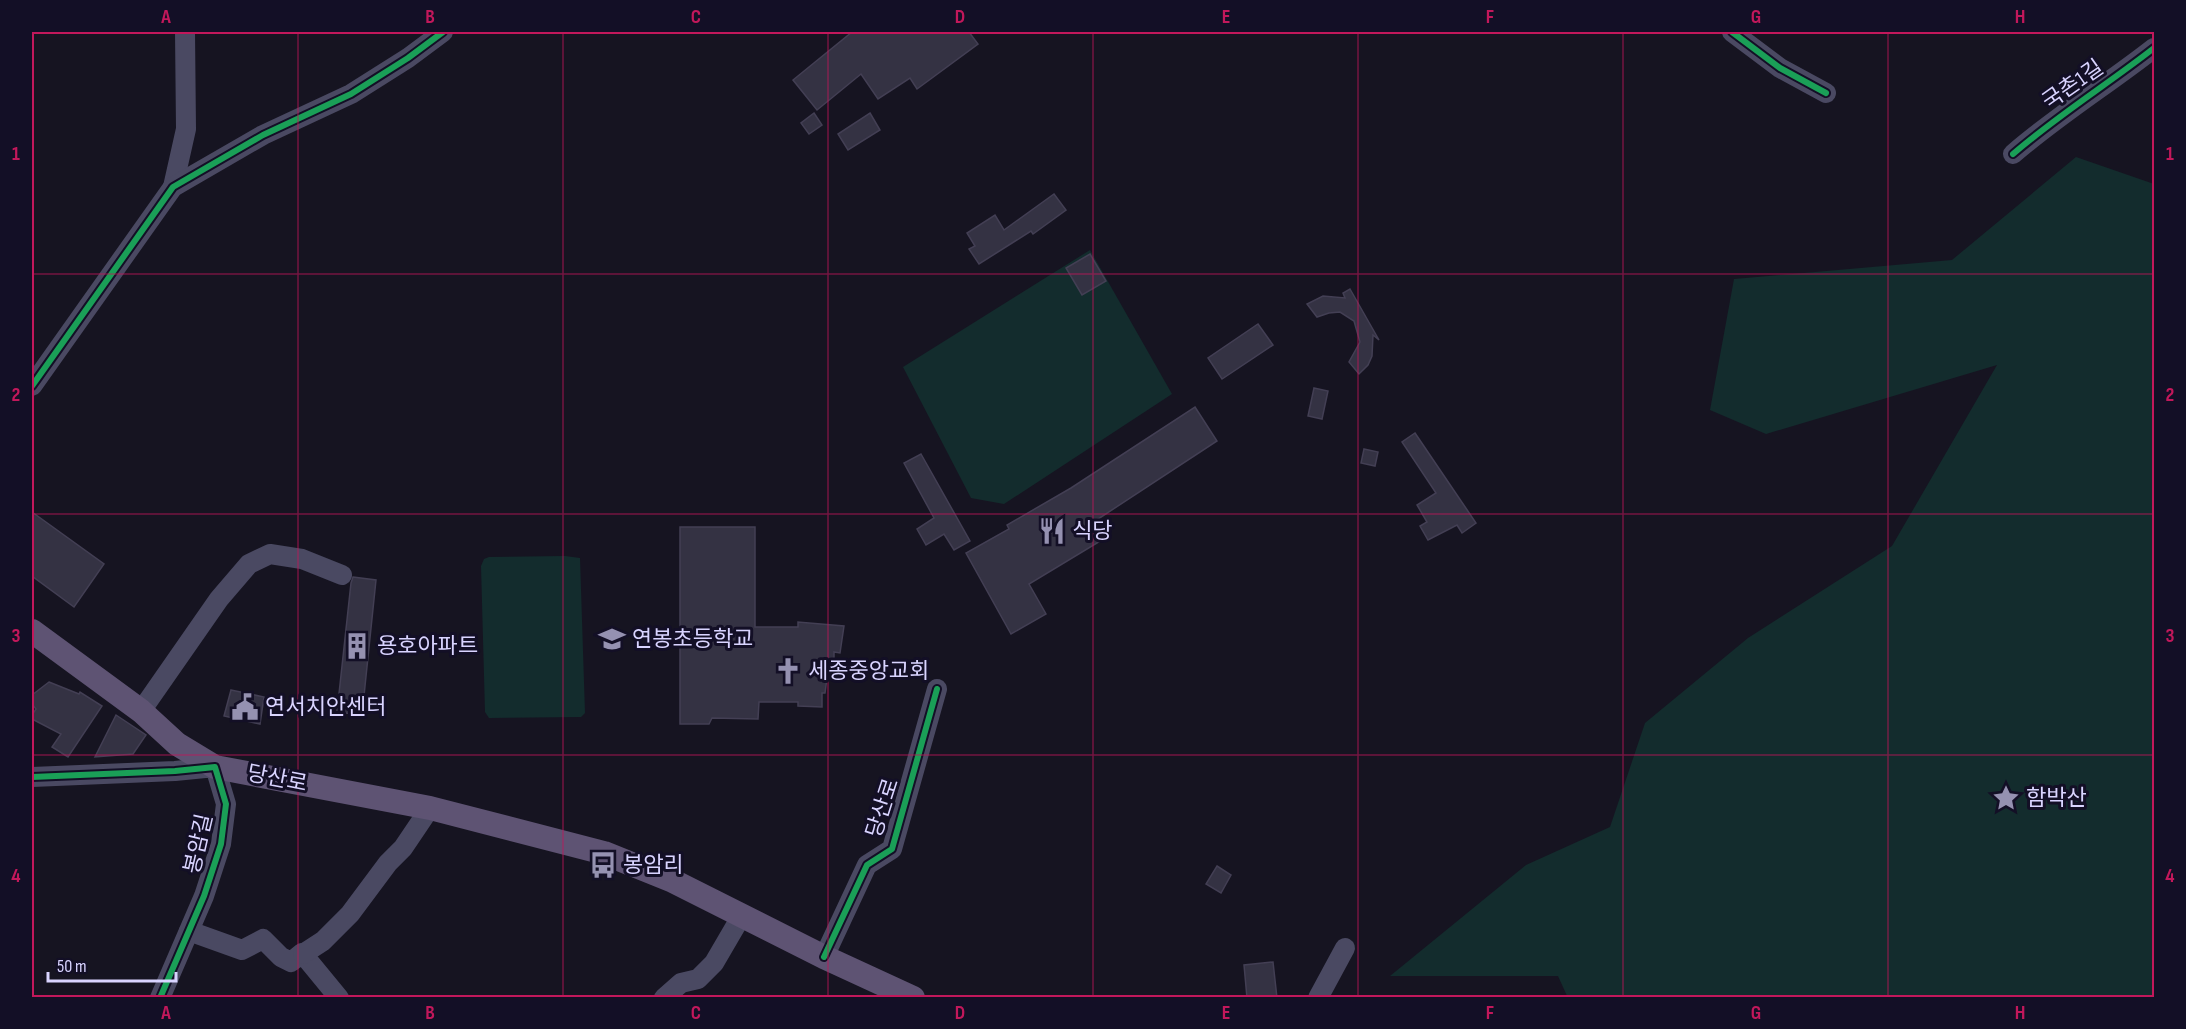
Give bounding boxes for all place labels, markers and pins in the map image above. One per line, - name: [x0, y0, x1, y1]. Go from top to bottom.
- restaurant icon: 식당: [1037, 516, 1067, 546]
- place label: 식당: [1072, 518, 1112, 545]
- school or university icon: 연봉초등학교: [597, 624, 627, 654]
- place label: 연봉초등학교: [632, 626, 753, 653]
- building icon: 용호아파트: [342, 631, 372, 661]
- place label: 용호아파트: [377, 633, 478, 660]
- church icon: 세종중앙교회: [773, 656, 803, 686]
- place label: 세종중앙교회: [808, 658, 929, 685]
- public building icon: 연서치안센터: [230, 692, 260, 722]
- place label: 연서치안센터: [265, 694, 386, 721]
- place icon: 함박산: [1991, 783, 2021, 813]
- place label: 함박산: [2026, 785, 2087, 812]
- bus stop icon: 봉암리: [588, 850, 618, 880]
- place label: 봉암리: [623, 852, 684, 879]

